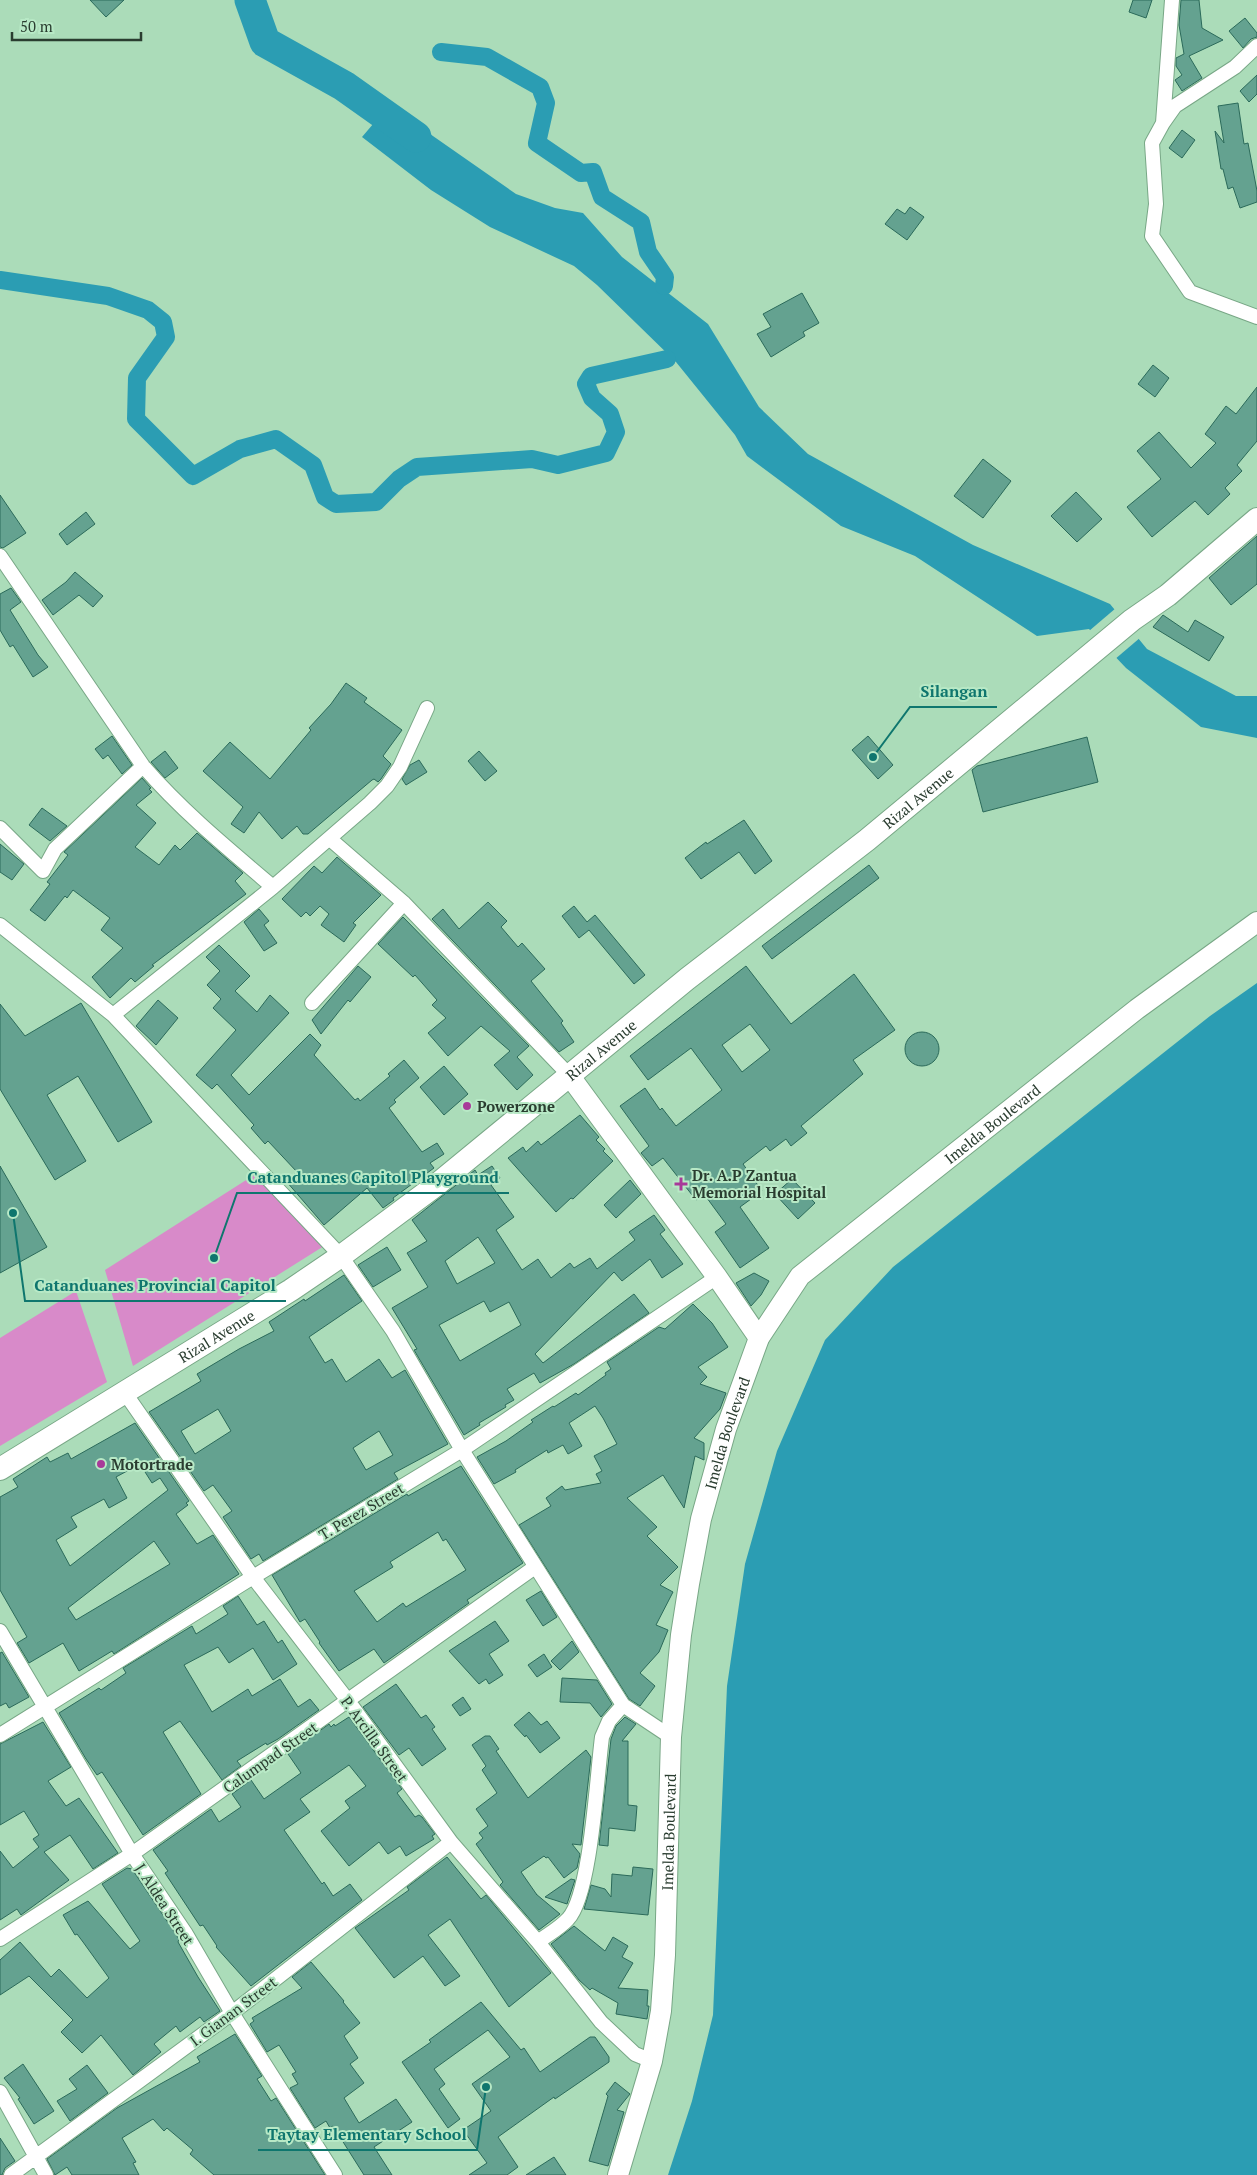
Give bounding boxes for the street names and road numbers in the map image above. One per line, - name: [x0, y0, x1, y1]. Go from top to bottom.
- street label: Rizal Avenue: [878, 763, 957, 833]
- street label: Rizal Avenue: [561, 1015, 640, 1085]
- street label: Imelda Boulevard: [940, 1079, 1044, 1168]
- street label: Rizal Avenue: [174, 1305, 258, 1367]
- street label: Imelda Boulevard: [700, 1374, 754, 1492]
- street label: T. Perez Street: [315, 1478, 408, 1544]
- street label: P. Arcilla Street: [337, 1692, 413, 1786]
- street label: Calumpad Street: [219, 1717, 322, 1797]
- street label: Imelda Boulevard: [657, 1773, 680, 1891]
- street label: J. Aldea Street: [131, 1859, 199, 1949]
- street label: I. Gianan Street: [185, 1971, 281, 2050]

